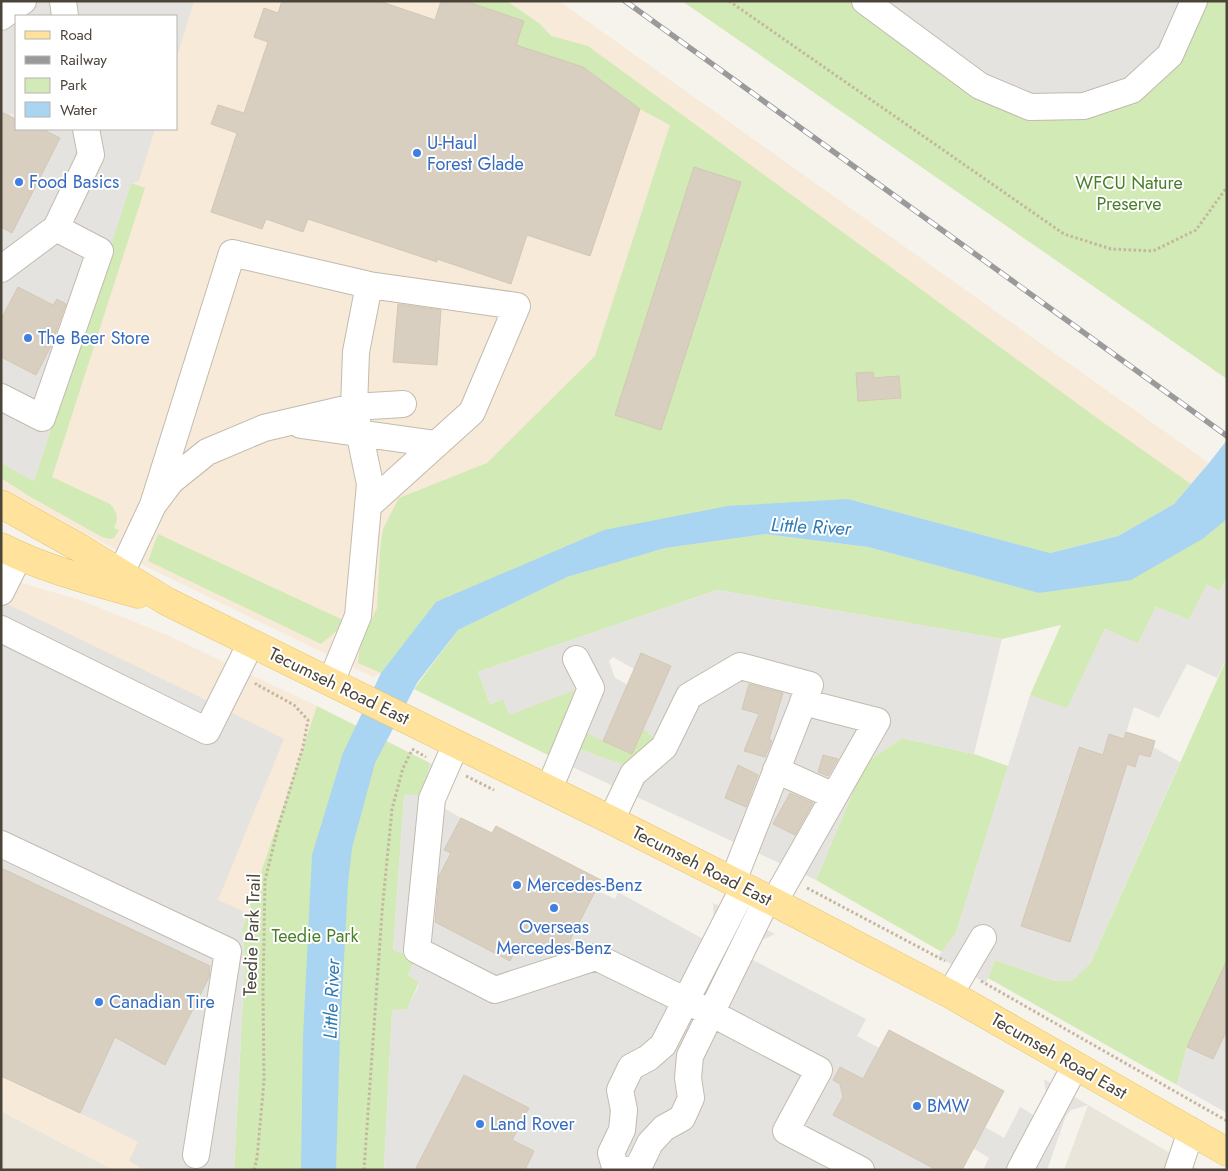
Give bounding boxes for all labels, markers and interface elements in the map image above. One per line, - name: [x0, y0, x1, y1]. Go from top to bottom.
- legend: [15, 15, 178, 130]
- text: Road: [60, 24, 92, 46]
- text: Railway: [60, 49, 107, 71]
- text: Park: [60, 74, 87, 96]
- text: Water: [60, 99, 98, 121]
- place label: U-Haul Forest Glade: [427, 130, 524, 177]
- marker: U-Haul Forest Glade: [411, 147, 423, 159]
- place label: Food Basics: [29, 169, 119, 195]
- park label: WFCU Nature Preserve: [1075, 170, 1183, 217]
- marker: Food Basics: [13, 176, 25, 188]
- place label: The Beer Store: [38, 325, 150, 351]
- marker: The Beer Store: [22, 332, 34, 344]
- water label: Little River: [770, 511, 853, 542]
- street label: Tecumseh Road East: [264, 641, 414, 732]
- street label: Tecumseh Road East: [628, 820, 777, 913]
- place label: Mercedes-Benz: [527, 872, 643, 898]
- street label: Teedie Park Trail: [237, 873, 267, 997]
- marker: Mercedes-Benz: [511, 879, 523, 891]
- marker: Overseas Mercedes-Benz: [548, 902, 560, 914]
- place label: Overseas Mercedes-Benz: [496, 914, 612, 961]
- park label: Teedie Park: [272, 923, 358, 949]
- water label: Little River: [317, 957, 346, 1040]
- place label: Canadian Tire: [109, 989, 215, 1015]
- marker: Canadian Tire: [93, 996, 105, 1008]
- street label: Tecumseh Road East: [986, 1006, 1133, 1106]
- place label: BMW: [927, 1093, 970, 1119]
- marker: BMW: [911, 1100, 923, 1112]
- place label: Land Rover: [490, 1111, 575, 1137]
- marker: Land Rover: [474, 1118, 486, 1130]

